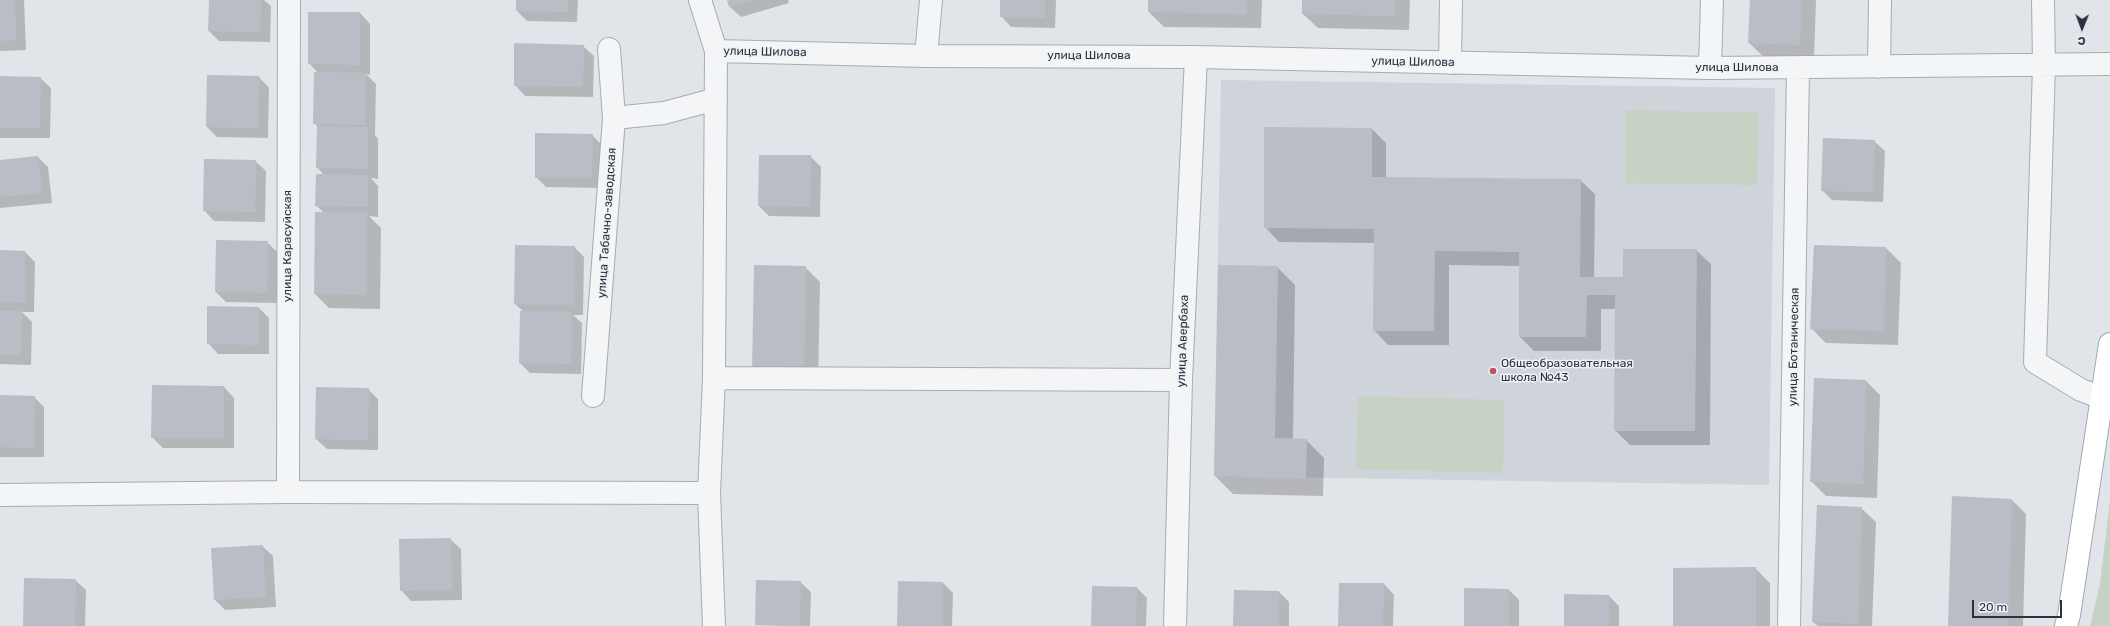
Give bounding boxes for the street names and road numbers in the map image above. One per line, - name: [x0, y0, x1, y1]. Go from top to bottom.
- street label: улица Шилова: [723, 44, 807, 60]
- street label: улица Шилова: [1047, 49, 1131, 63]
- street label: улица Шилова: [1371, 54, 1455, 70]
- street label: улица Шилова: [1695, 61, 1779, 75]
- street label: улица Табачно-заводская: [595, 147, 619, 299]
- street label: улица Карасуйская: [281, 190, 295, 302]
- street label: улица Ботаническая: [1786, 287, 1802, 407]
- street label: улица Авербаха: [1174, 294, 1192, 388]

